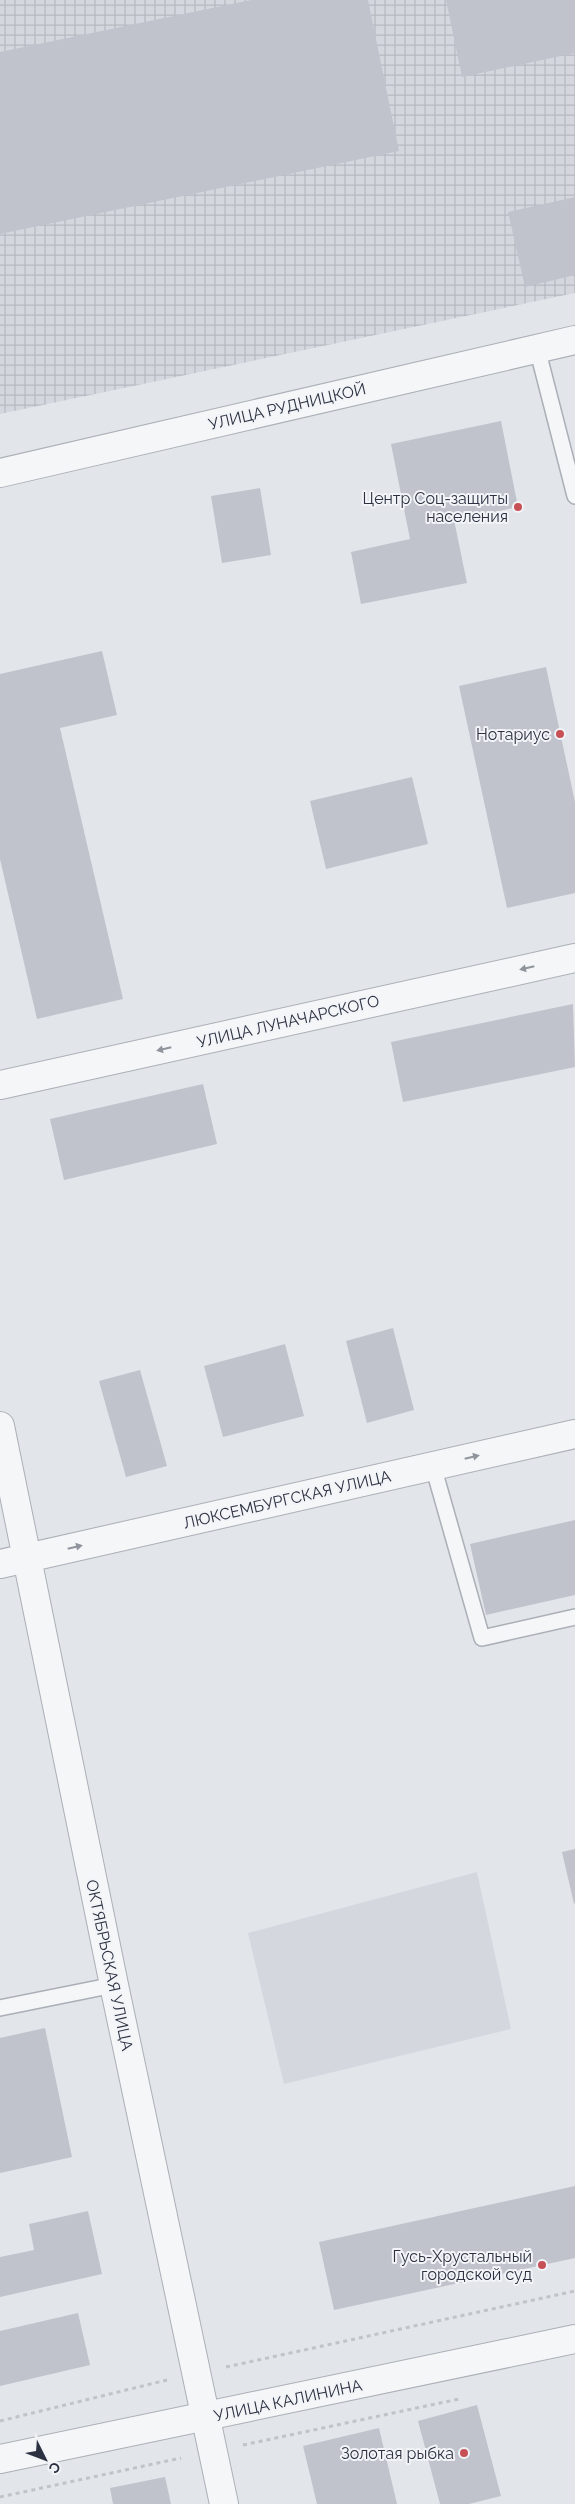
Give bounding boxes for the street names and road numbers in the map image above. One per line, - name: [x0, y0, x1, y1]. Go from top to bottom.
- street label: УЛИЦА РУДНИЦКОЙ: [207, 379, 368, 434]
- street label: УЛИЦА ЛУНАЧАРСКОГО: [195, 991, 381, 1052]
- street label: ЛЮКСЕМБУРГСКАЯ УЛИЦА: [181, 1466, 393, 1533]
- street label: ОКТЯБРЬСКАЯ УЛИЦА: [82, 1878, 137, 2053]
- street label: УЛИЦА КАЛИНИНА: [212, 2375, 364, 2425]

